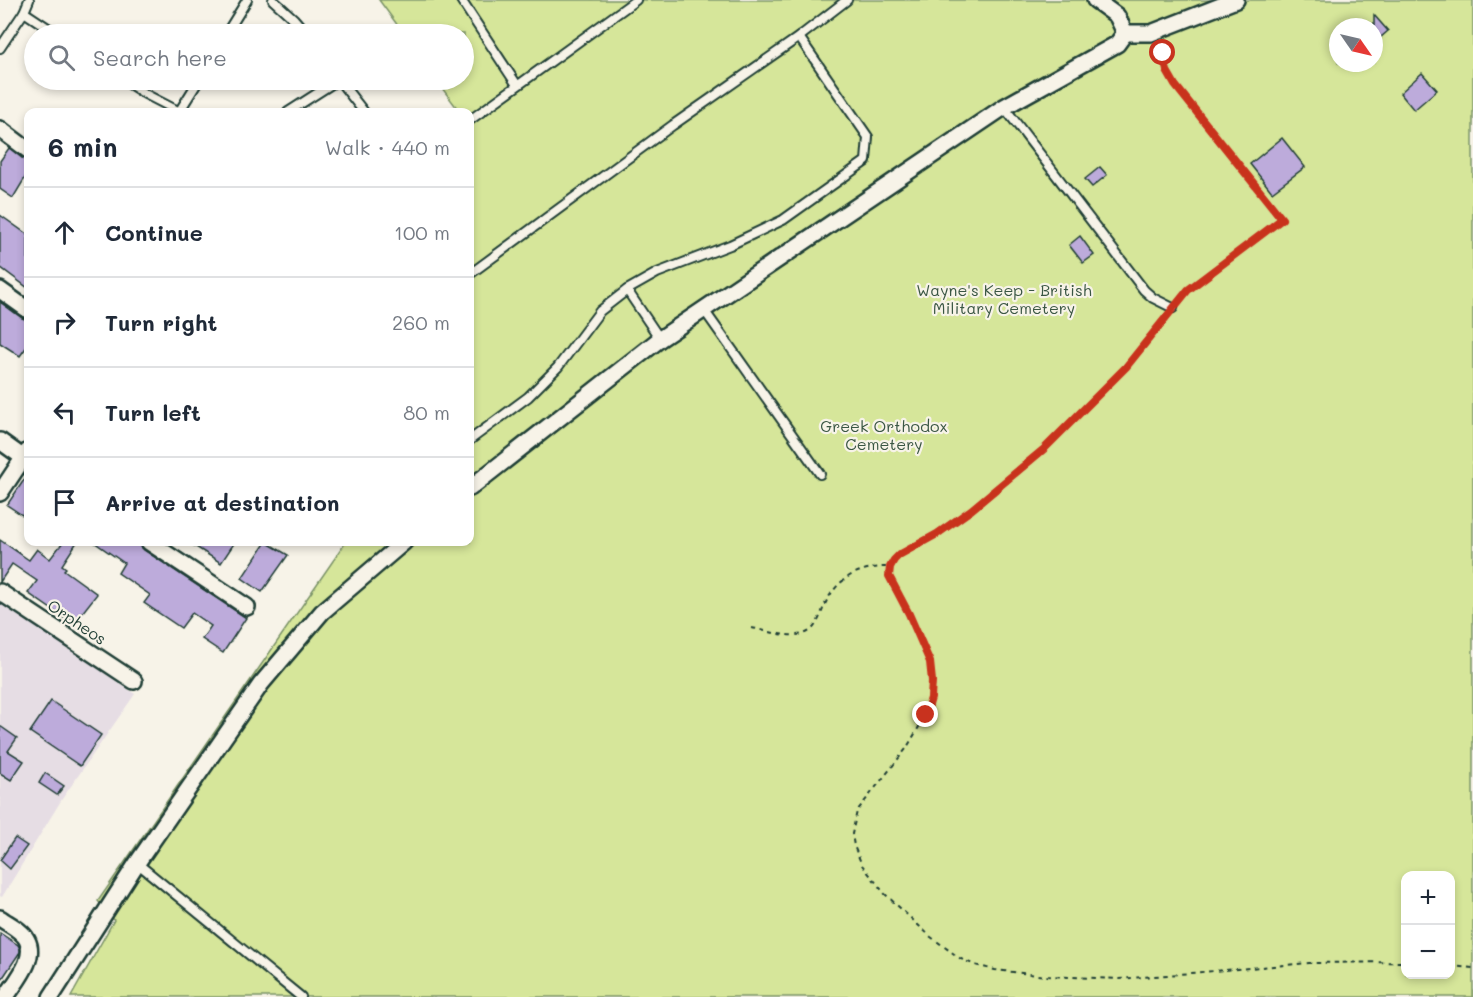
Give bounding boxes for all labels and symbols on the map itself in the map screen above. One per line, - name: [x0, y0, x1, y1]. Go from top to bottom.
- north arrow: [1329, 18, 1383, 72]
- route start: [1149, 39, 1175, 65]
- park label: Wayne's Keep - British Military Cemetery: [916, 279, 1092, 318]
- park label: Greek Orthodox Cemetery: [820, 415, 948, 454]
- street label: Orpheos: [44, 594, 111, 649]
- route end: [912, 701, 938, 727]

